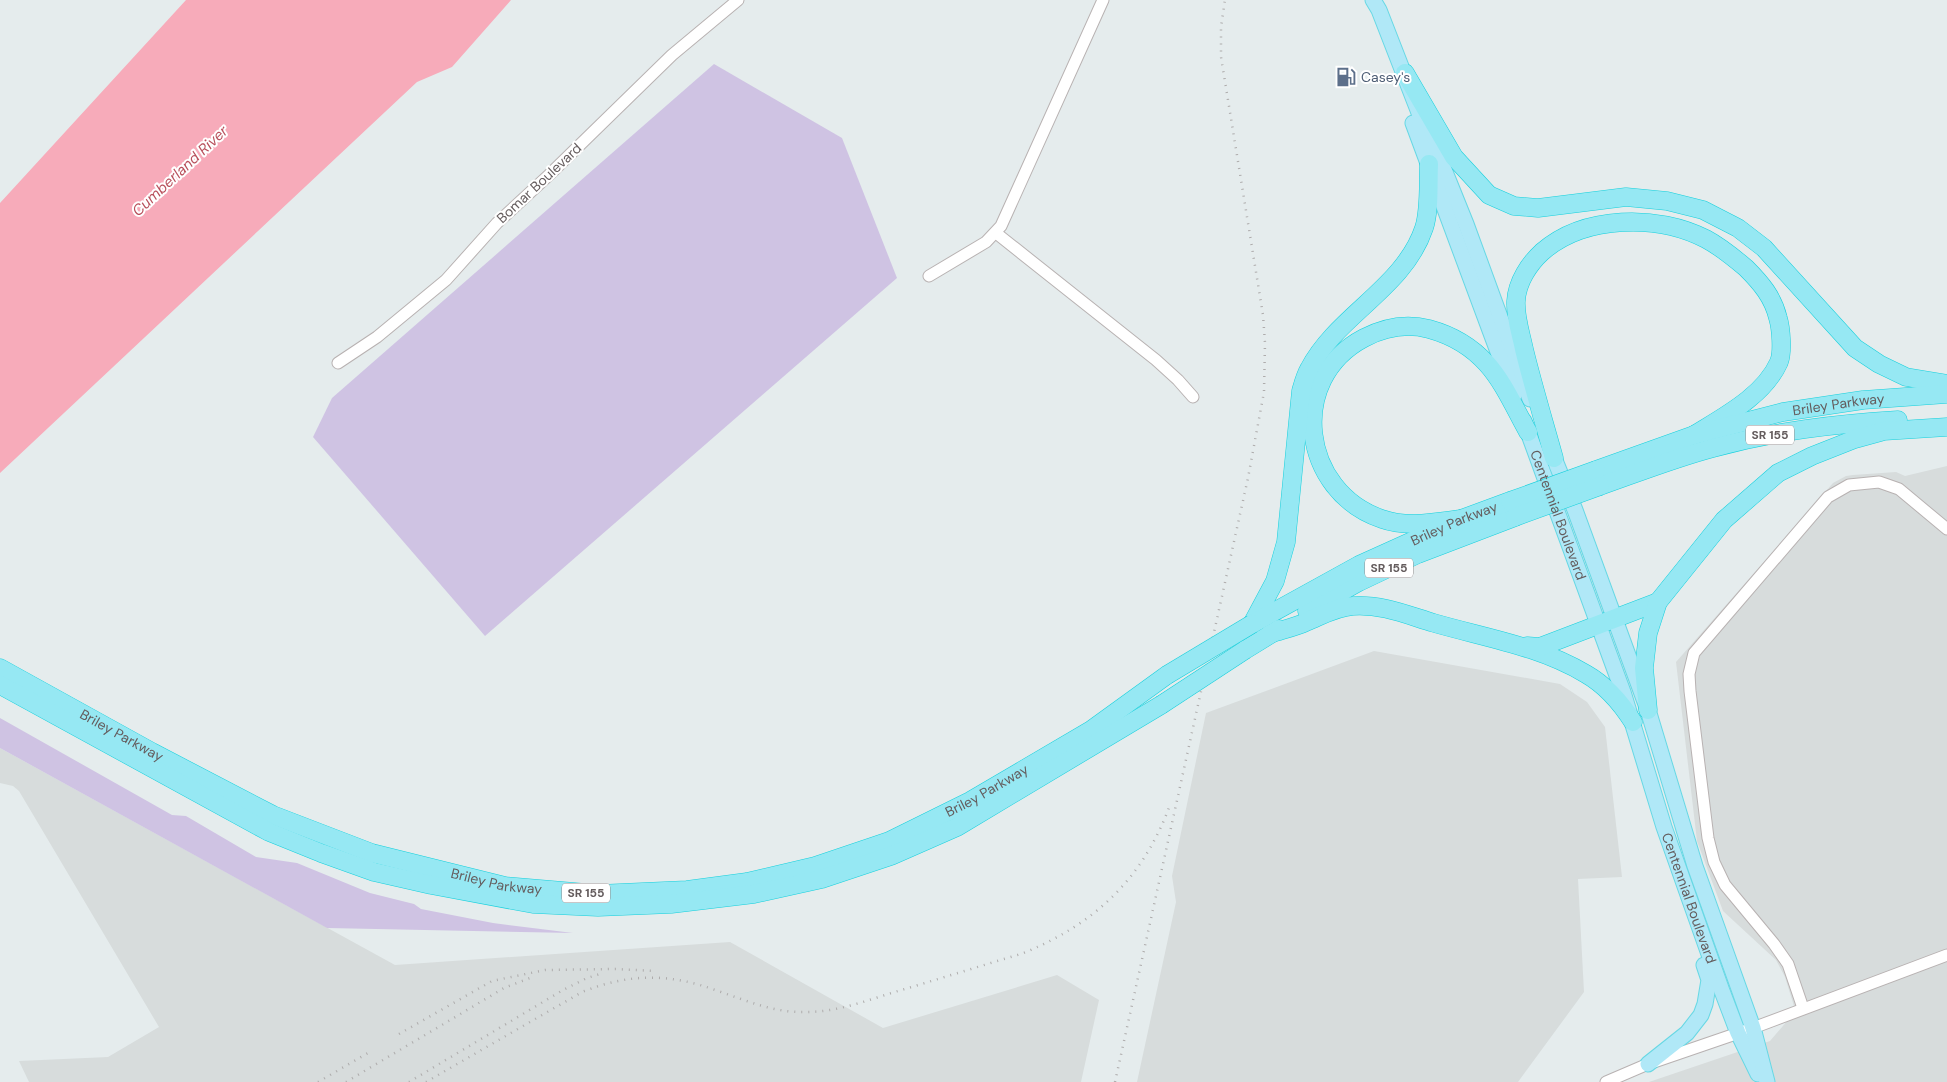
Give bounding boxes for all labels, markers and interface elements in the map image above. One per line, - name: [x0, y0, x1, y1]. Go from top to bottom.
- fuel station icon: Casey's: [1335, 66, 1357, 88]
- place label: Casey's: [1361, 68, 1410, 86]
- water label: Cumberland River: [128, 121, 233, 221]
- street label: Bomar Boulevard: [493, 139, 585, 227]
- street label: Briley Parkway: [1791, 389, 1885, 419]
- road number: SR 155: [1746, 426, 1794, 444]
- street label: Centennial Boulevard: [1526, 447, 1590, 582]
- street label: Briley Parkway: [1408, 497, 1500, 550]
- road number: SR 155: [1365, 558, 1413, 578]
- street label: Briley Parkway: [77, 705, 167, 765]
- street label: Briley Parkway: [942, 760, 1032, 821]
- street label: Centennial Boulevard: [1658, 830, 1720, 966]
- street label: Briley Parkway: [449, 864, 543, 898]
- road number: SR 155: [562, 884, 610, 902]

